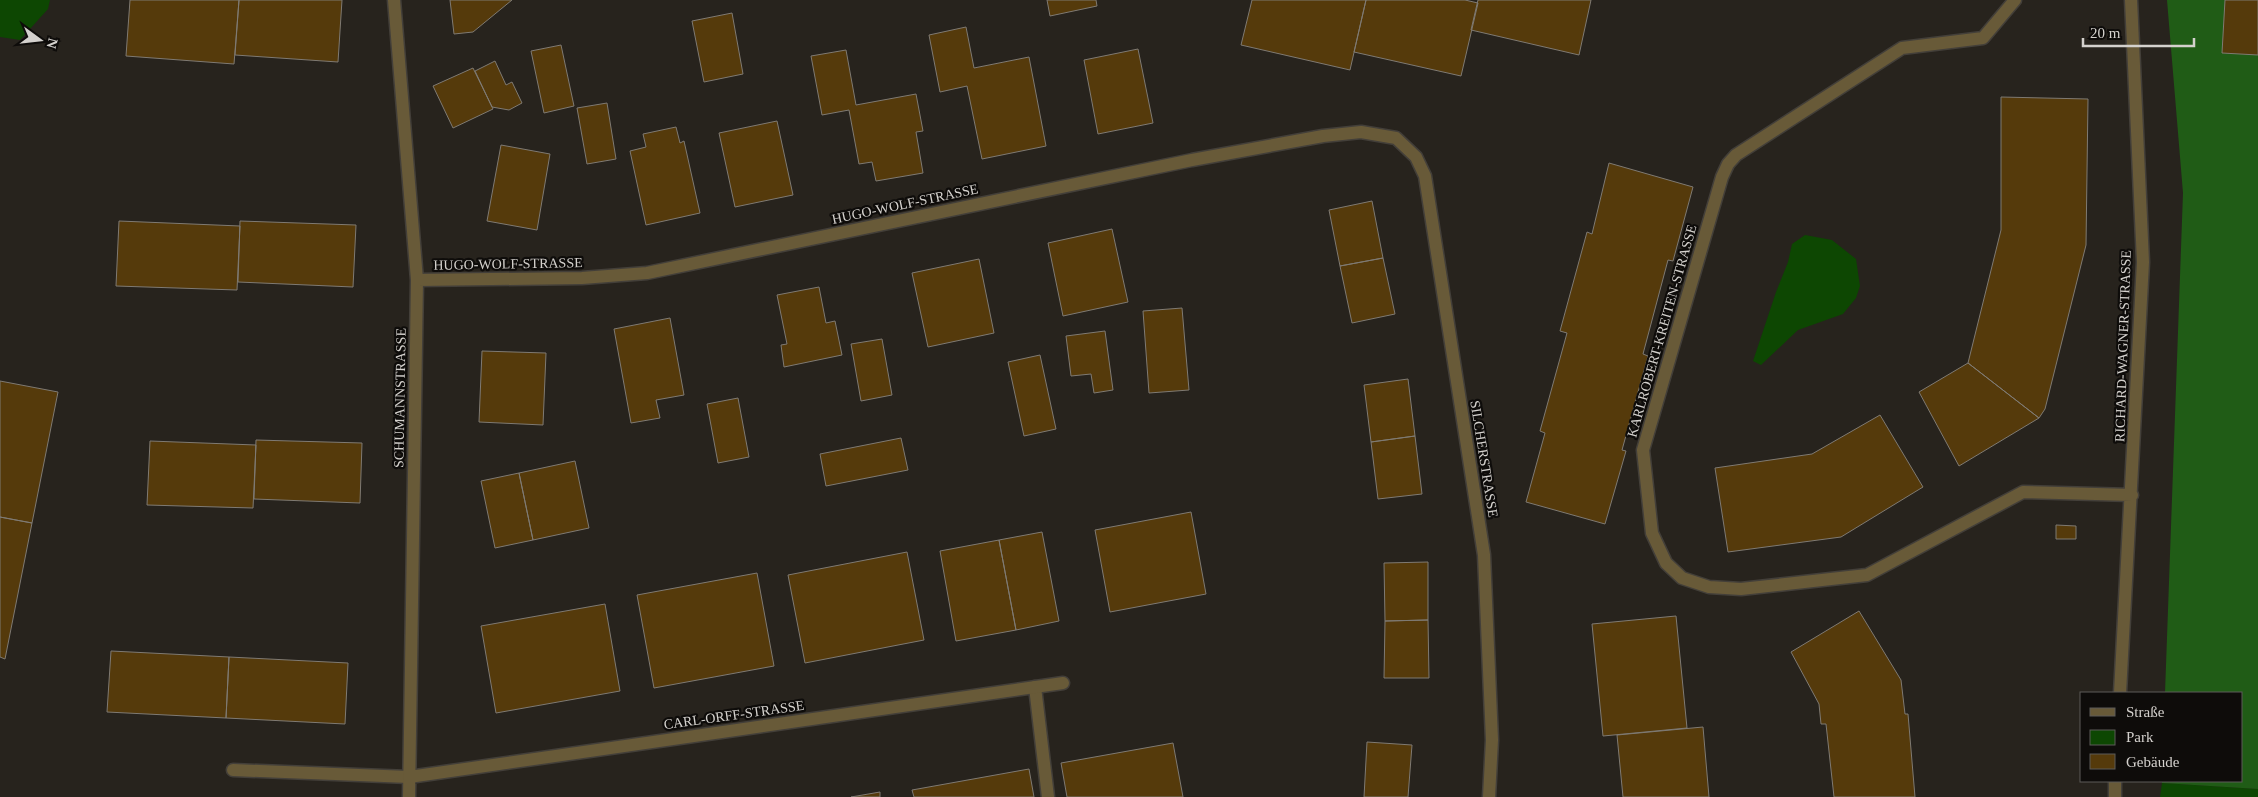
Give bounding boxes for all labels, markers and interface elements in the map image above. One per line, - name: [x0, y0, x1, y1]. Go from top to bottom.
- north arrow: [15, 15, 65, 65]
- scale bar: [2083, 15, 2194, 47]
- text: 20 m: [2090, 25, 2121, 41]
- text: N: [44, 36, 61, 50]
- street label: HUGO-WOLF-STRASSE: [830, 181, 980, 227]
- street label: KARLROBERT-KREITEN-STRASSE: [1624, 223, 1700, 439]
- street label: RICHARD-WAGNER-STRASSE: [2112, 250, 2134, 442]
- street label: HUGO-WOLF-STRASSE: [433, 255, 583, 273]
- street label: SCHUMANNSTRASSE: [391, 328, 409, 468]
- street label: SILCHERSTRASSE: [1467, 399, 1501, 519]
- legend: [2080, 692, 2243, 782]
- street label: CARL-ORFF-STRASSE: [663, 698, 805, 732]
- text: Straße: [2126, 704, 2165, 720]
- text: Park: [2126, 729, 2154, 745]
- text: Gebäude: [2126, 754, 2180, 770]

